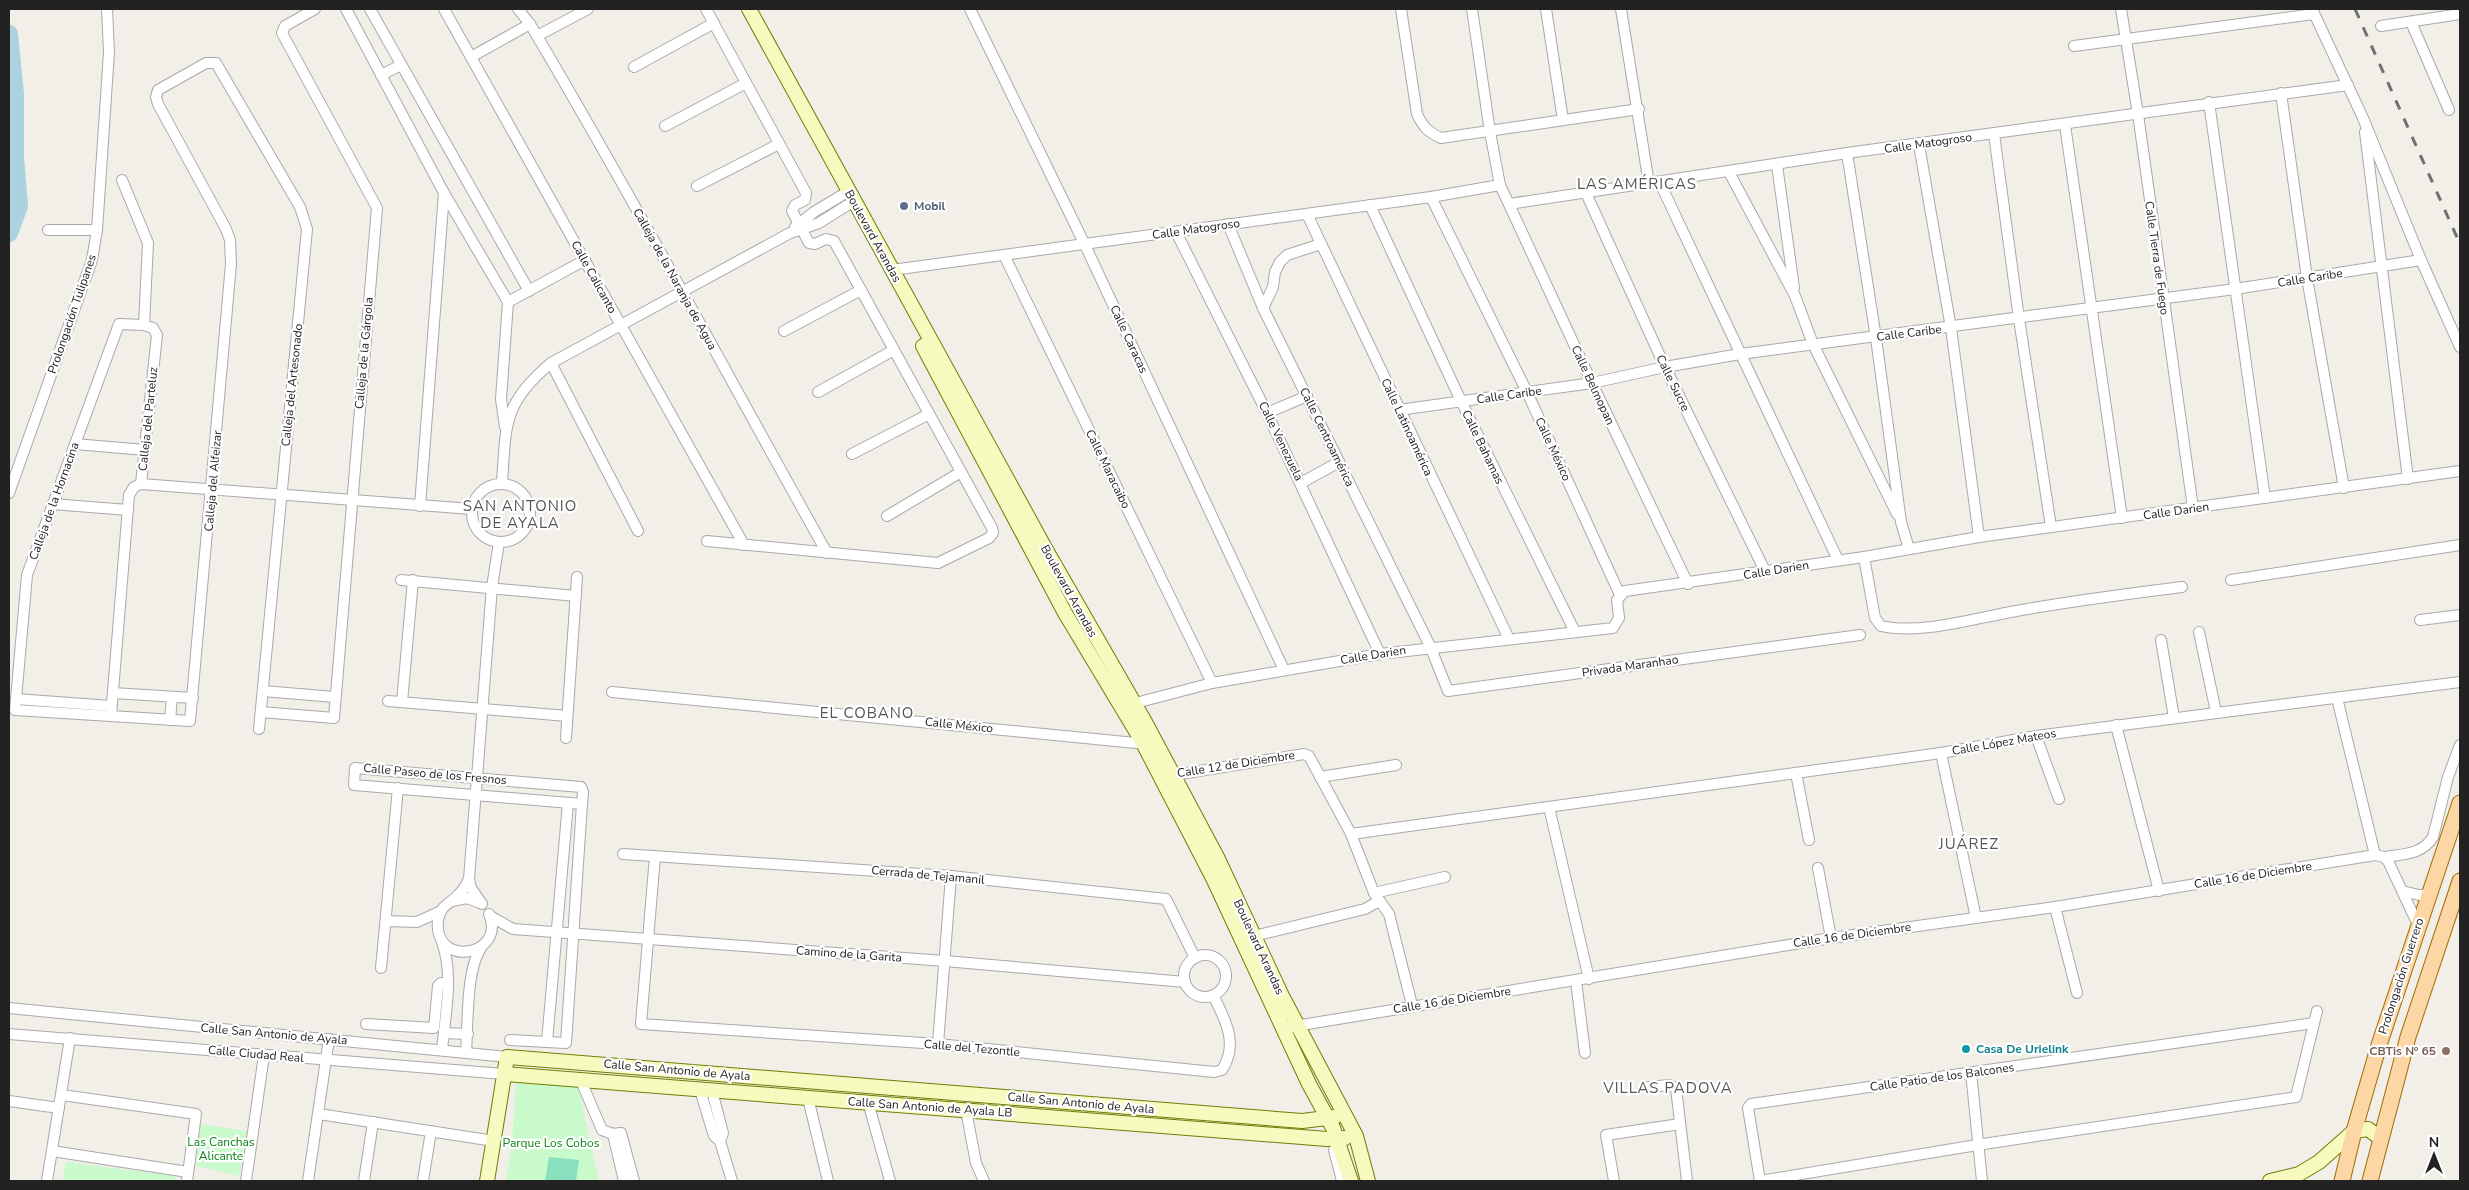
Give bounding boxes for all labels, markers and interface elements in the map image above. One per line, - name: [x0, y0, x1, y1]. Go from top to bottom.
- street label: Calle Matogroso: [1883, 129, 1973, 157]
- district label: LAS AMÉRICAS: [1577, 174, 1697, 194]
- street label: Boulevard Arandas: [841, 187, 905, 285]
- place label: Mobil: [914, 198, 946, 214]
- marker: Mobil: [898, 200, 910, 212]
- street label: Calle Tierra de Fuego: [2141, 200, 2173, 316]
- street label: Calleja de la Naranja de Agua: [629, 205, 721, 353]
- street label: Calle Matogroso: [1151, 215, 1241, 243]
- street label: Calle Calicanto: [567, 238, 621, 317]
- street label: Prolongación Tulipanes: [44, 252, 100, 376]
- street label: Calle Caribe: [2276, 265, 2344, 291]
- street label: Calleja de la Gárgola: [351, 296, 377, 410]
- street label: Calle Caracas: [1106, 302, 1152, 376]
- street label: Calle Caribe: [1876, 321, 1942, 345]
- street label: Calleja del Artesonado: [278, 323, 306, 447]
- street label: Calle Belmopan: [1568, 343, 1618, 427]
- street label: Calle Sucre: [1652, 352, 1694, 414]
- street label: Calleja del Parteluz: [135, 366, 161, 472]
- street label: Calle Latinoamérica: [1377, 376, 1437, 478]
- street label: Calle Caribe: [1475, 383, 1543, 407]
- street label: Calle Centroamérica: [1296, 385, 1358, 489]
- street label: Calle Venezuela: [1255, 399, 1307, 483]
- street label: Calle Bahamas: [1458, 407, 1508, 487]
- street label: Calle México: [1531, 415, 1575, 484]
- street label: Calle Maracaibo: [1082, 427, 1134, 512]
- street label: Calleja del Alfeizar: [201, 429, 225, 532]
- street label: Calleja de la Hornacina: [25, 440, 83, 562]
- district label: SAN ANTONIO DE AYALA: [463, 496, 577, 533]
- street label: Calle Darien: [2142, 498, 2210, 524]
- street label: Boulevard Arandas: [1037, 542, 1101, 640]
- street label: Calle Darien: [1742, 557, 1810, 583]
- street label: Calle Darien: [1339, 642, 1407, 668]
- street label: Privada Maranhao: [1581, 651, 1680, 681]
- district label: EL COBANO: [820, 703, 914, 723]
- street label: Calle México: [924, 713, 994, 737]
- street label: Calle López Mateos: [1951, 725, 2058, 759]
- street label: Calle 12 de Diciembre: [1176, 747, 1296, 781]
- street label: Calle Paseo de los Fresnos: [363, 760, 508, 788]
- district label: JUÁREZ: [1938, 834, 1999, 854]
- street label: Calle 16 de Diciembre: [2193, 858, 2313, 892]
- street label: Cerrada de Tejamanil: [871, 862, 986, 888]
- street label: Boulevard Arandas: [1230, 897, 1288, 997]
- street label: Prolongación Guerrero: [2375, 916, 2427, 1036]
- street label: Calle 16 de Diciembre: [1792, 919, 1912, 951]
- street label: Camino de la Garita: [796, 942, 902, 966]
- street label: Calle 16 de Diciembre: [1392, 983, 1512, 1017]
- street label: Calle San Antonio de Ayala: [200, 1020, 348, 1048]
- street label: Calle del Tezontle: [923, 1036, 1021, 1060]
- place label: Casa De Urielink: [1976, 1041, 2069, 1057]
- street label: Calle Ciudad Real: [208, 1042, 305, 1066]
- marker: Casa De Urielink: [1960, 1043, 1972, 1055]
- place label: CBTis Nº 65: [2369, 1043, 2436, 1059]
- marker: CBTis Nº 65: [2440, 1045, 2452, 1057]
- street label: Calle San Antonio de Ayala: [603, 1056, 751, 1084]
- street label: Calle Patio de los Balcones: [1869, 1059, 2015, 1095]
- district label: VILLAS PADOVA: [1602, 1078, 1733, 1098]
- street label: Calle San Antonio de Ayala: [1007, 1089, 1155, 1117]
- street label: Calle San Antonio de Ayala LB: [847, 1093, 1013, 1121]
- north arrow: [2409, 1130, 2459, 1180]
- text: N: [2429, 1133, 2439, 1152]
- park label: Las Canchas Alicante: [187, 1134, 255, 1164]
- park label: Parque Los Cobos: [503, 1135, 600, 1151]

